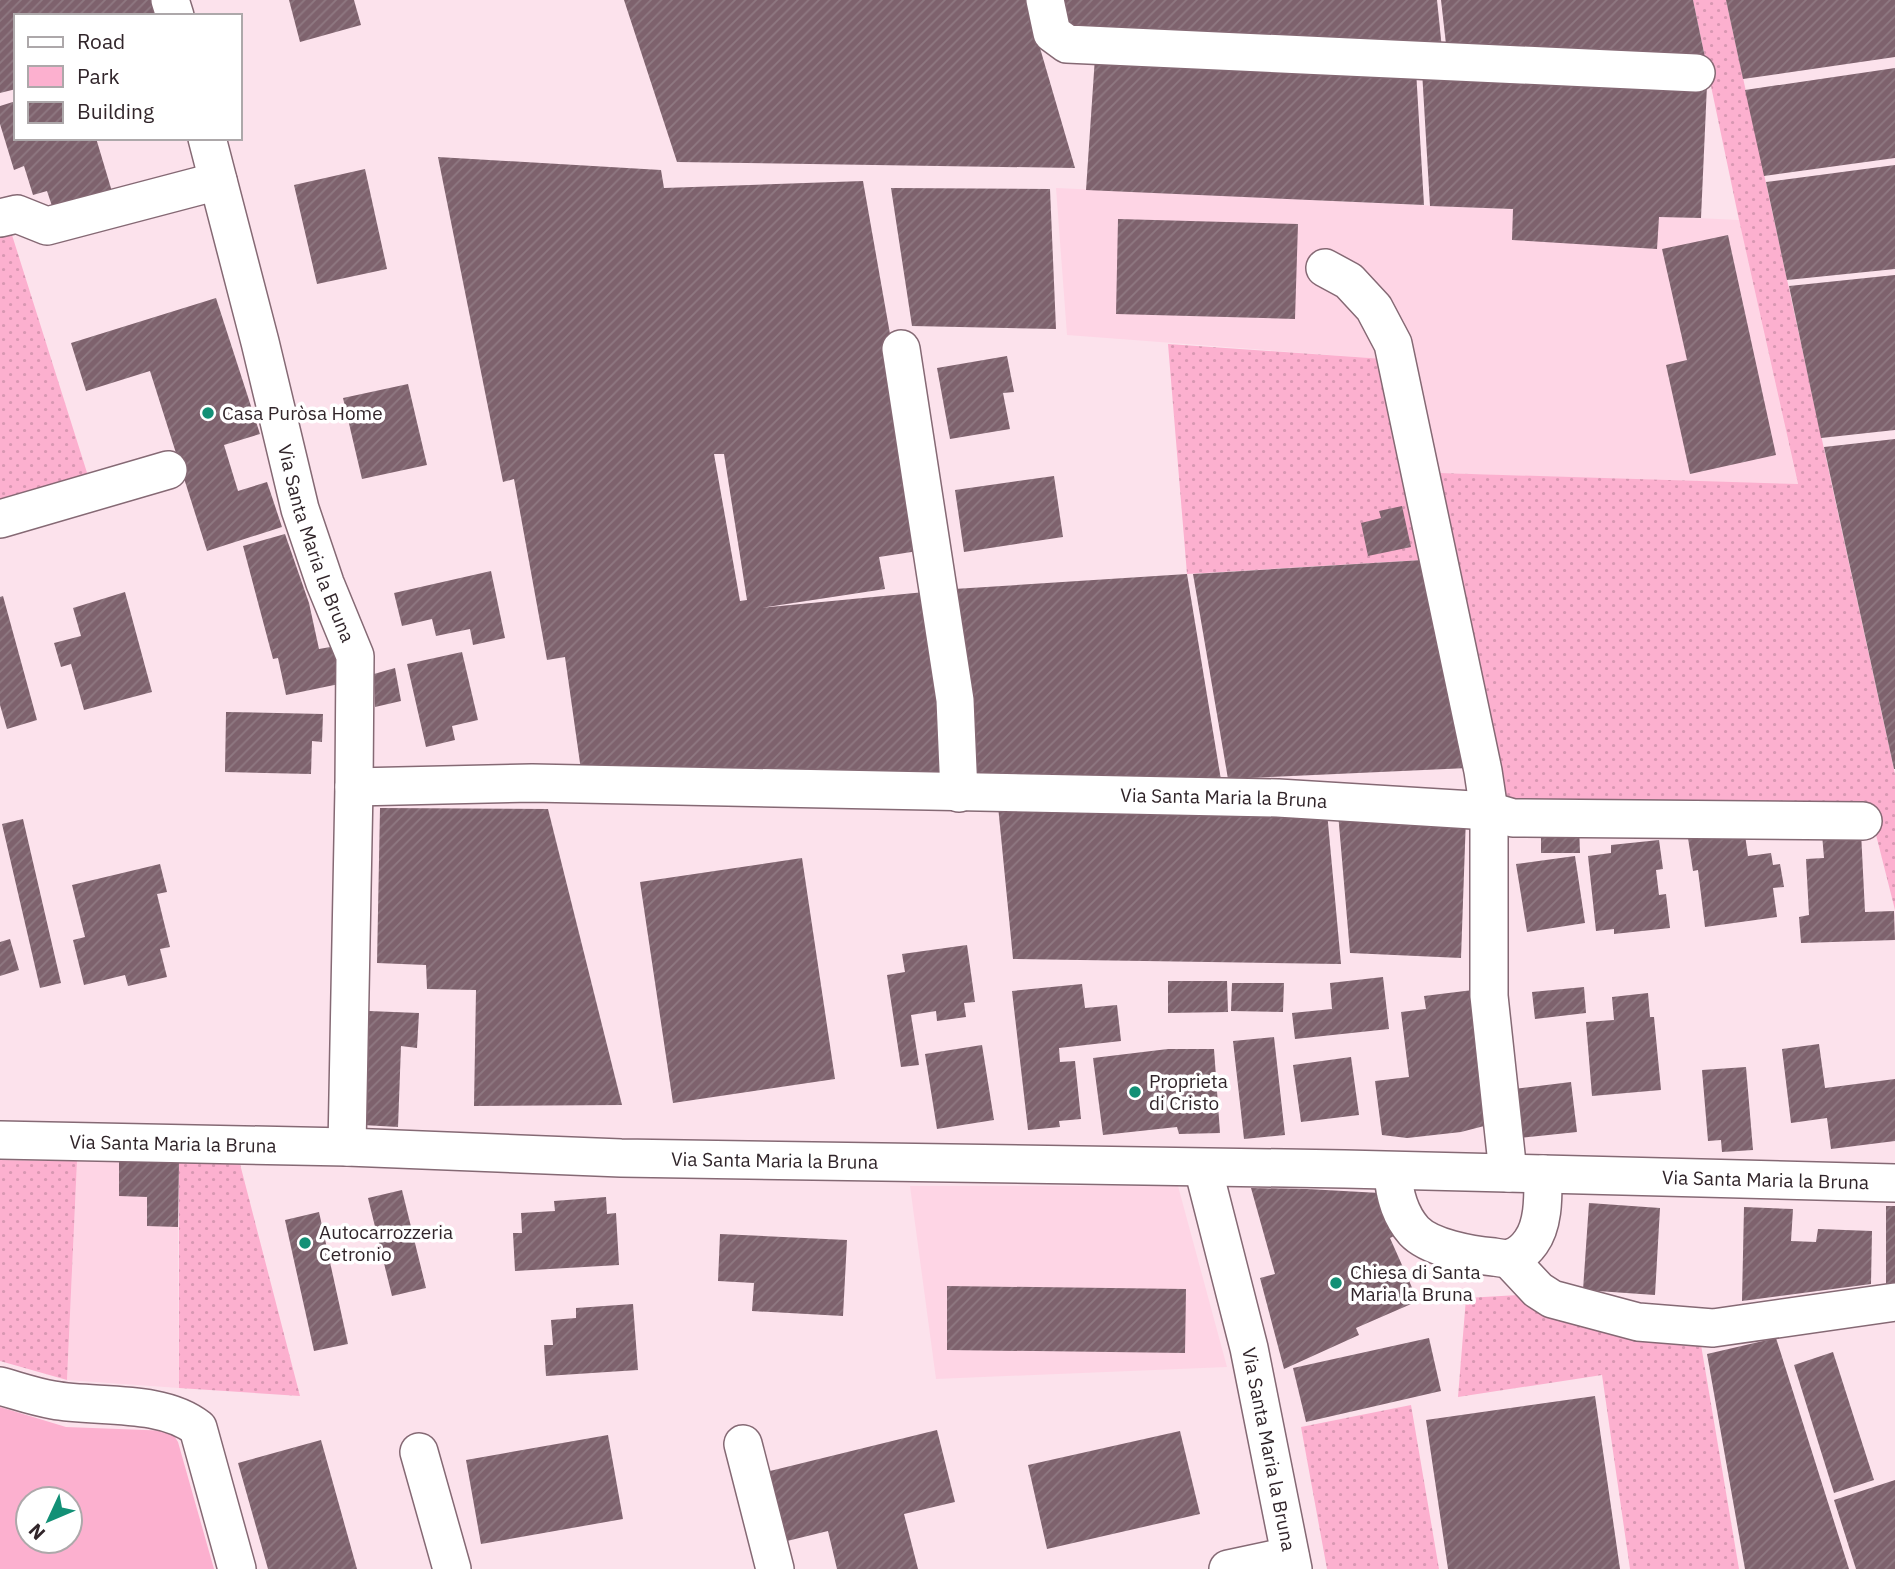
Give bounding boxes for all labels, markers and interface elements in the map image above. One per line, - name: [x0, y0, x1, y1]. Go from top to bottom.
- legend: [14, 14, 242, 140]
- text: Road: [77, 27, 125, 55]
- text: Park: [77, 62, 120, 90]
- text: Building: [77, 97, 154, 125]
- place label: Casa Puròsa Home: [222, 401, 383, 425]
- marker: Casa Puròsa Home: [200, 405, 216, 421]
- street label: Via Santa Maria la Bruna: [273, 442, 360, 646]
- street label: Via Santa Maria la Bruna: [1120, 783, 1328, 813]
- place label: Proprieta di Cristo: [1149, 1069, 1228, 1115]
- marker: Proprieta di Cristo: [1127, 1084, 1143, 1100]
- street label: Via Santa Maria la Bruna: [69, 1129, 277, 1158]
- street label: Via Santa Maria la Bruna: [671, 1147, 878, 1174]
- street label: Via Santa Maria la Bruna: [1662, 1165, 1869, 1194]
- place label: Autocarrozzeria Cetronio: [319, 1220, 453, 1266]
- marker: Autocarrozzeria Cetronio: [297, 1235, 313, 1251]
- place label: Chiesa di Santa Maria la Bruna: [1350, 1260, 1481, 1306]
- marker: Chiesa di Santa Maria la Bruna: [1328, 1275, 1344, 1291]
- street label: Via Santa Maria la Bruna: [1237, 1345, 1301, 1553]
- north arrow: [14, 1485, 84, 1555]
- text: N: [23, 1519, 50, 1545]

